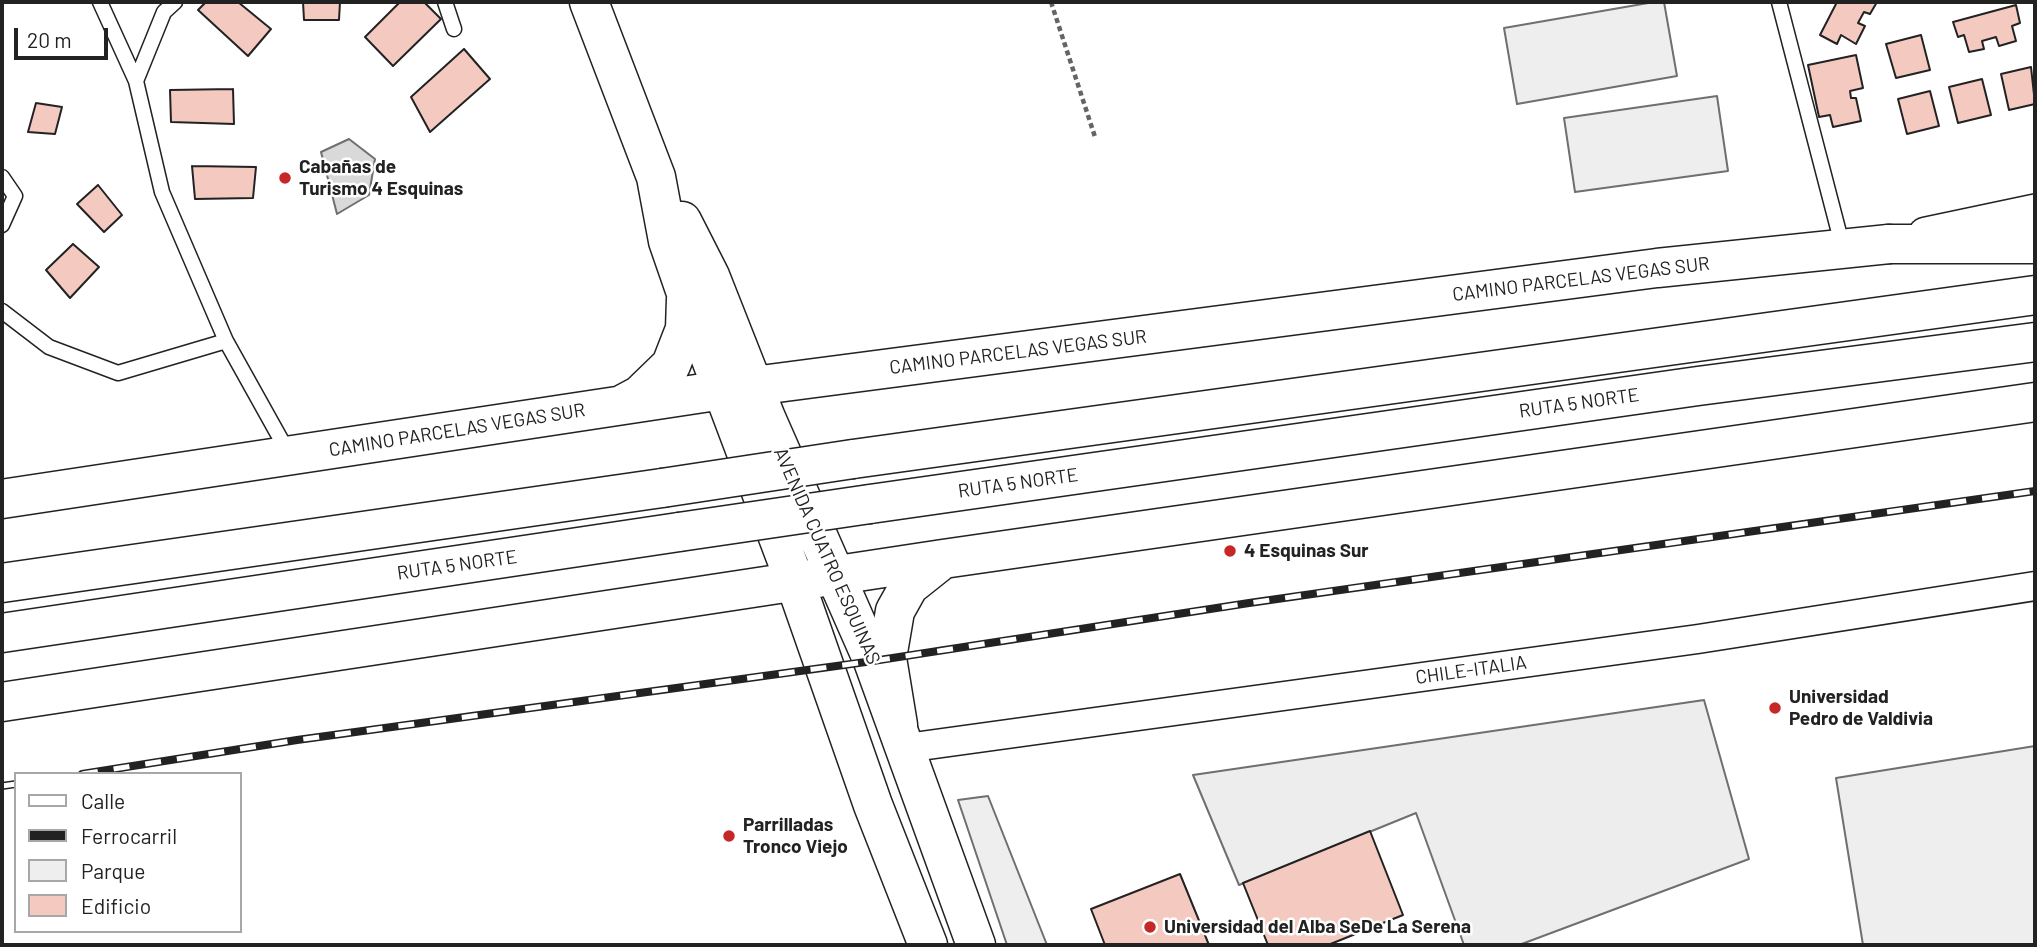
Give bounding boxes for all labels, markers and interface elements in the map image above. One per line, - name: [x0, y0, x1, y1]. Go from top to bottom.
- scale bar: [18, 14, 112, 58]
- text: 20 m: [27, 27, 72, 52]
- place label: Cabañas de Turismo 4 Esquinas: [299, 156, 463, 200]
- marker: Cabañas de Turismo 4 Esquinas: [277, 170, 293, 186]
- street label: CAMINO PARCELAS VEGAS SUR: [1451, 252, 1711, 306]
- street label: CAMINO PARCELAS VEGAS SUR: [888, 325, 1148, 379]
- street label: RUTA 5 NORTE: [1517, 383, 1641, 423]
- street label: CAMINO PARCELAS VEGAS SUR: [327, 398, 587, 462]
- street label: AVENIDA CUATRO ESQUINAS: [769, 444, 885, 668]
- street label: RUTA 5 NORTE: [956, 463, 1080, 503]
- place label: 4 Esquinas Sur: [1244, 540, 1369, 562]
- marker: 4 Esquinas Sur: [1222, 543, 1238, 559]
- street label: RUTA 5 NORTE: [395, 545, 519, 585]
- street label: CHILE-ITALIA: [1414, 651, 1528, 689]
- place label: Universidad Pedro de Valdivia: [1789, 686, 1933, 730]
- marker: Universidad Pedro de Valdivia: [1767, 700, 1783, 716]
- legend: [14, 772, 242, 933]
- text: Calle: [81, 788, 125, 813]
- place label: Parrilladas Tronco Viejo: [743, 814, 848, 858]
- text: Ferrocarril: [81, 823, 177, 848]
- marker: Parrilladas Tronco Viejo: [721, 828, 737, 844]
- text: Parque: [81, 858, 146, 883]
- text: Edificio: [81, 893, 151, 918]
- place label: Universidad del Alba SeDe La Serena: [1164, 916, 1471, 938]
- marker: Universidad del Alba SeDe La Serena: [1142, 919, 1158, 935]

